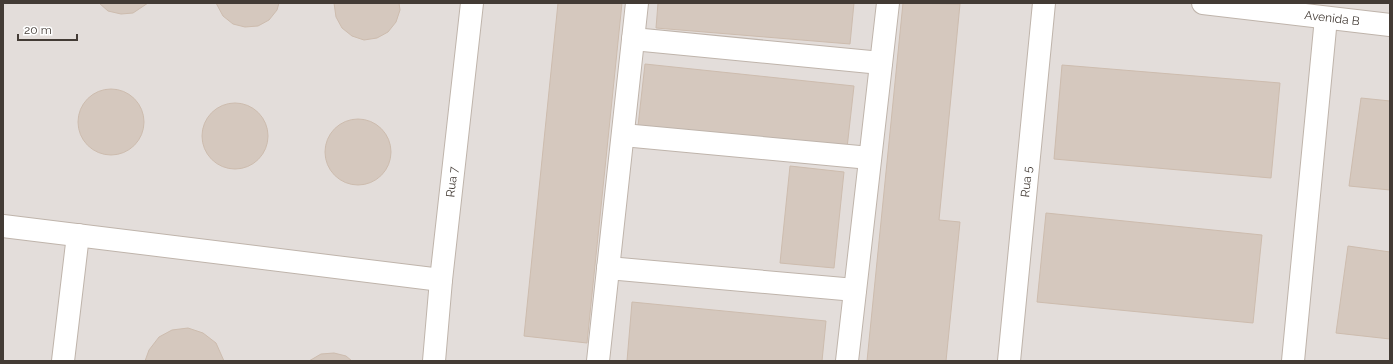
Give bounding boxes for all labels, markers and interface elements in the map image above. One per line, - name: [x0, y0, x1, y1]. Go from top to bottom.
- street label: Avenida B: [1304, 8, 1361, 28]
- scale bar: [18, 16, 77, 42]
- text: 20 m: [24, 23, 52, 37]
- street label: Rua 7: [443, 165, 461, 198]
- street label: Rua 5: [1018, 165, 1035, 198]

